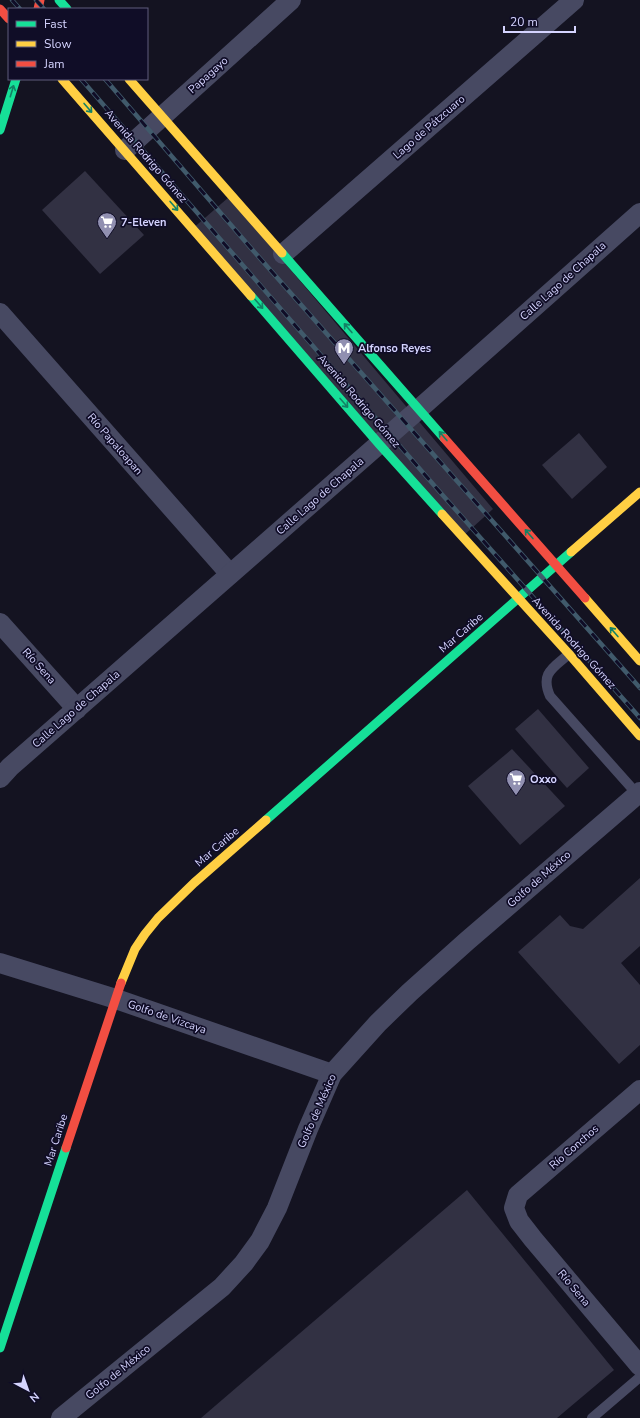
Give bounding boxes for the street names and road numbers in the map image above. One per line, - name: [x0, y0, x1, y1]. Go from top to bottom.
- street label: Papagayo: [185, 53, 231, 97]
- street label: Lago de Pátzcuaro: [390, 92, 468, 162]
- street label: Avenida Rodrigo Gómez: [101, 106, 191, 206]
- street label: Calle Lago de Chapala: [517, 238, 609, 324]
- street label: Avenida Rodrigo Gómez: [314, 351, 404, 451]
- street label: Río Papaloapan: [84, 410, 146, 478]
- street label: Calle Lago de Chapala: [273, 454, 367, 538]
- street label: Avenida Rodrigo Gómez: [529, 594, 619, 692]
- street label: Mar Caribe: [436, 610, 486, 656]
- street label: Río Sena: [19, 645, 59, 687]
- street label: Calle Lago de Chapala: [29, 667, 123, 751]
- street label: Mar Caribe: [192, 824, 242, 870]
- street label: Golfo de México: [504, 847, 574, 911]
- street label: Golfo de Vizcaya: [126, 997, 208, 1038]
- street label: Golfo de México: [294, 1072, 340, 1150]
- street label: Mar Caribe: [41, 1112, 71, 1168]
- street label: Río Conchos: [546, 1121, 602, 1173]
- street label: Río Sena: [554, 1266, 594, 1310]
- street label: Golfo de México: [82, 1341, 154, 1403]

